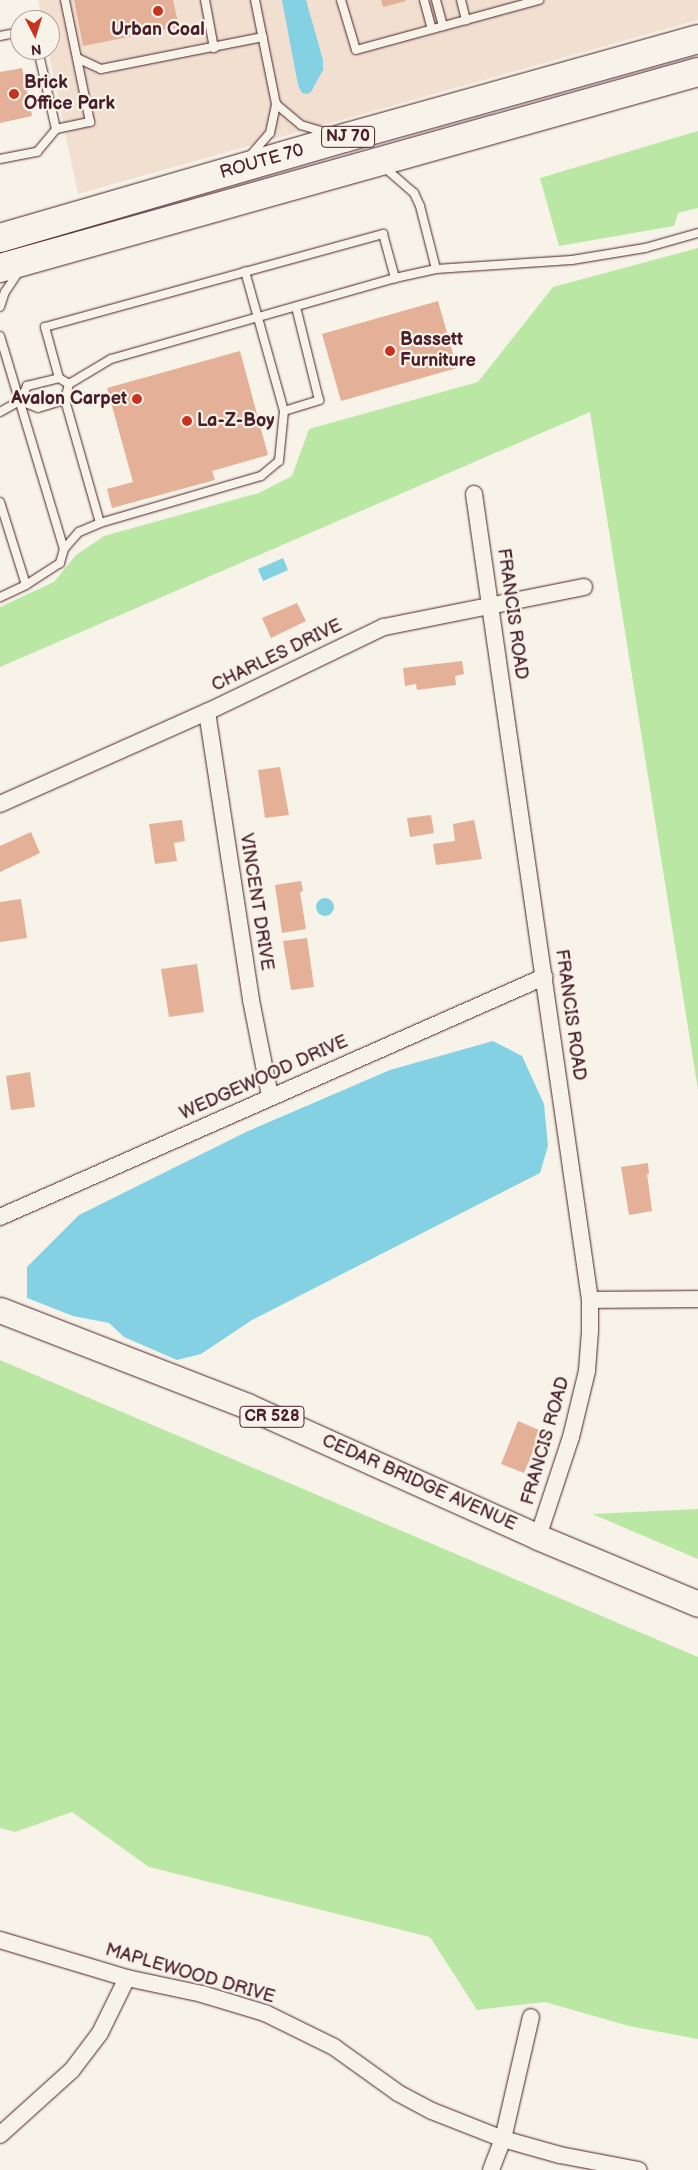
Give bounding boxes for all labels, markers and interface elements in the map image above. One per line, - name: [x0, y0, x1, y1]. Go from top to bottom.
- marker: Urban Coal: [152, 5, 164, 17]
- north arrow: [10, 10, 60, 60]
- place label: Urban Coal: [111, 19, 205, 41]
- text: N: [30, 41, 42, 58]
- place label: Brick Office Park: [24, 73, 115, 116]
- marker: Brick Office Park: [8, 88, 20, 100]
- road number: NJ 70: [320, 124, 376, 150]
- street label: ROUTE 70: [217, 140, 307, 184]
- place label: Bassett Furniture: [400, 330, 476, 372]
- marker: Bassett Furniture: [384, 345, 396, 357]
- place label: Avalon Carpet: [11, 388, 127, 410]
- marker: Avalon Carpet: [131, 393, 143, 405]
- place label: La-Z-Boy: [197, 410, 274, 432]
- marker: La-Z-Boy: [181, 415, 193, 427]
- street label: FRANCIS ROAD: [492, 547, 532, 681]
- street label: CHARLES DRIVE: [208, 615, 346, 697]
- street label: VINCENT DRIVE: [234, 832, 278, 972]
- street label: FRANCIS ROAD: [550, 948, 590, 1082]
- street label: WEDGEWOOD DRIVE: [177, 1031, 351, 1125]
- street label: FRANCIS ROAD: [517, 1374, 575, 1508]
- road number: CR 528: [238, 1404, 306, 1430]
- street label: CEDAR BRIDGE AVENUE: [318, 1430, 520, 1536]
- street label: MAPLEWOOD DRIVE: [103, 1939, 277, 2009]

